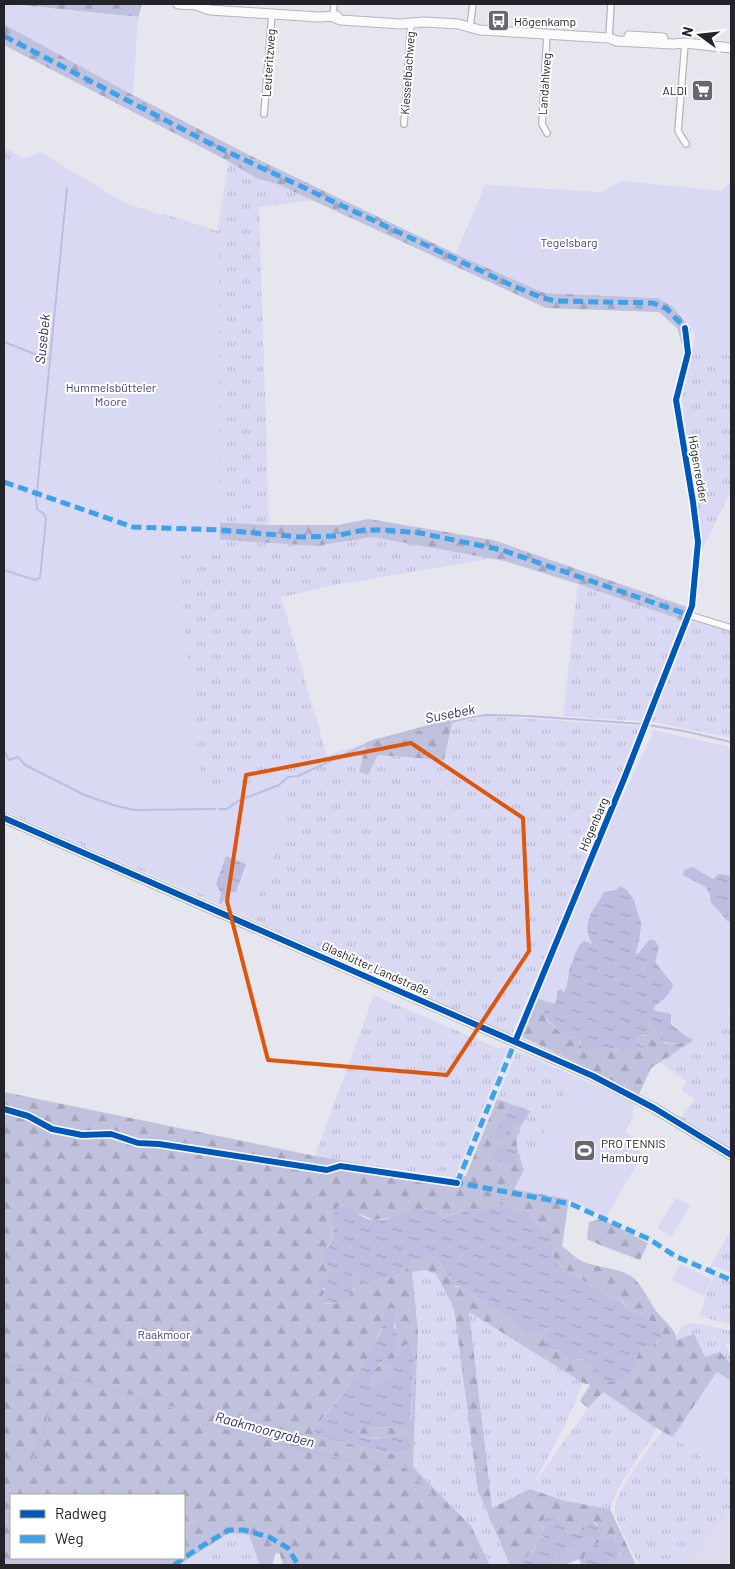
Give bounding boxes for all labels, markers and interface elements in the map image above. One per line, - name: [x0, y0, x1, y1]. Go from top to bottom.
- bus stop icon: Högenkamp: [486, 9, 510, 33]
- north arrow: [675, 10, 725, 60]
- place label: Högenkamp: [514, 14, 576, 28]
- text: N: [678, 25, 696, 38]
- street label: Leuteritzweg: [259, 28, 277, 98]
- street label: Kiesselbachweg: [397, 31, 417, 115]
- street label: Landahlweg: [535, 52, 553, 116]
- supermarket icon: ALDI: [691, 78, 715, 102]
- place label: ALDI: [662, 83, 687, 97]
- park label: Tegelsbarg: [540, 235, 598, 249]
- water label: Susebek: [31, 313, 53, 365]
- park label: Hummelsbütteler Moore: [66, 380, 157, 408]
- street label: Högenredder: [686, 434, 712, 504]
- water label: Susebek: [424, 700, 477, 726]
- street label: Högenbarg: [575, 795, 611, 853]
- street label: Glashütter Landstraße: [320, 938, 432, 998]
- place label: PRO TENNIS Hamburg: [601, 1136, 666, 1164]
- sports icon: PRO TENNIS Hamburg: [573, 1138, 597, 1162]
- park label: Raakmoor: [138, 1327, 191, 1341]
- water label: Raakmoorgraben: [214, 1408, 316, 1450]
- legend: [10, 1494, 185, 1559]
- text: Radweg: [55, 1504, 107, 1522]
- text: Weg: [55, 1529, 83, 1547]

